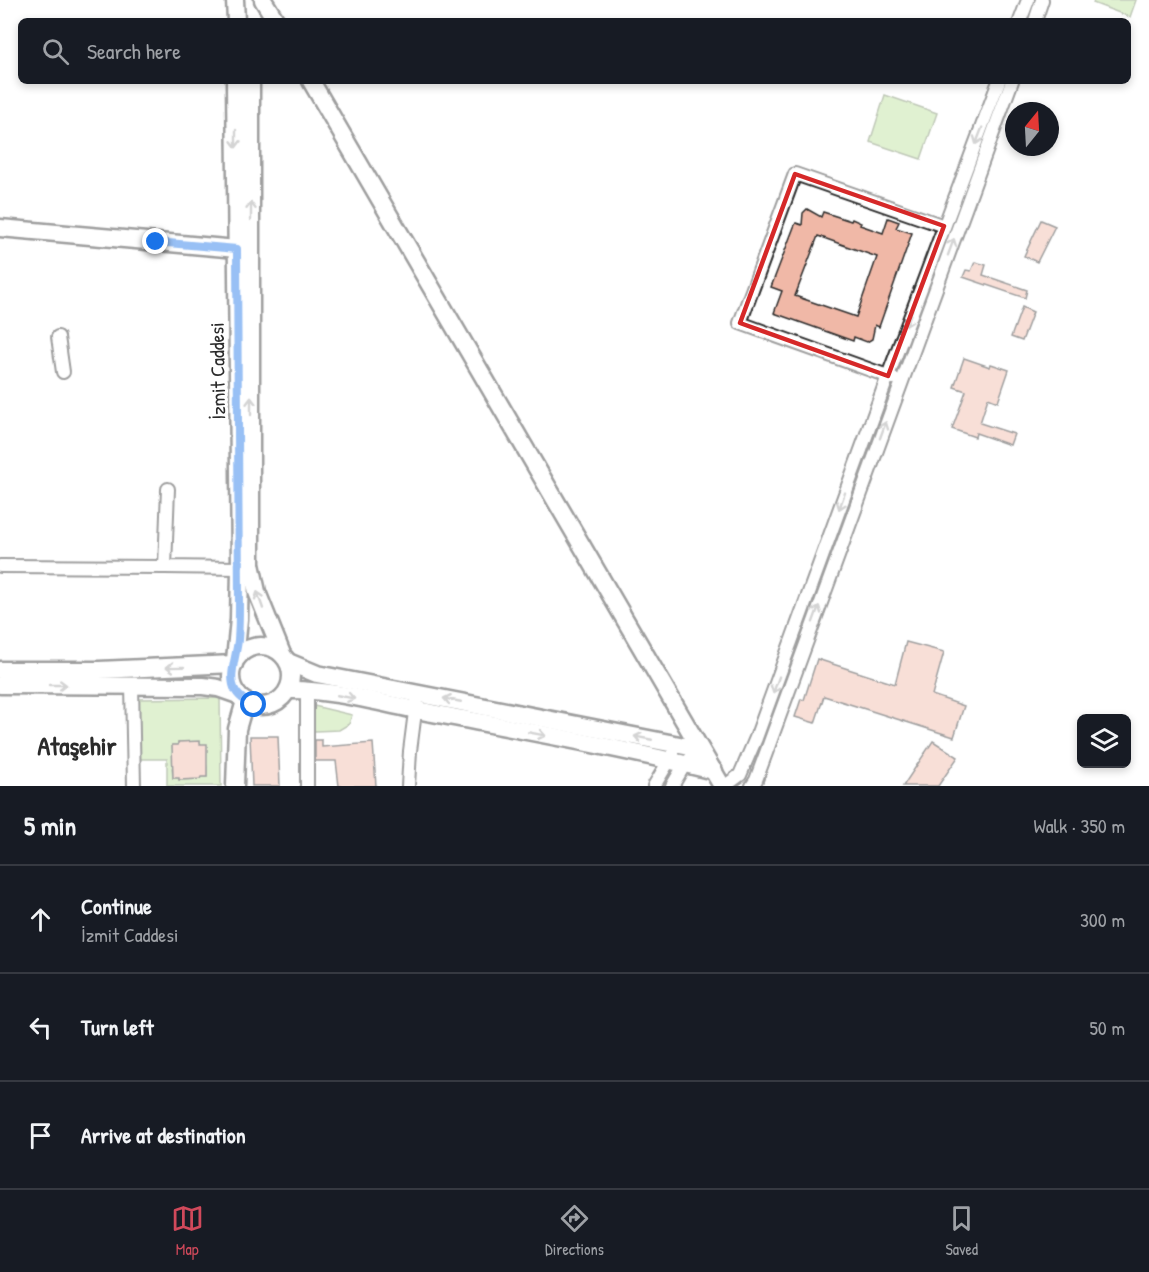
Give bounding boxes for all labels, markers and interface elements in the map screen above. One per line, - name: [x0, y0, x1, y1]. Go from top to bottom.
- search box: [18, 18, 1131, 84]
- icon: search: [39, 35, 72, 68]
- text: Search here: [87, 36, 181, 66]
- north arrow: [1005, 102, 1059, 156]
- one-way arrow: [972, 126, 983, 145]
- one-way arrow: [230, 129, 242, 149]
- one-way arrow: [245, 201, 257, 221]
- route end: [142, 228, 168, 254]
- one-way arrow: [946, 239, 957, 257]
- one-way arrow: [903, 308, 914, 327]
- street label: İzmit Caddesi: [203, 322, 231, 420]
- one-way arrow: [245, 396, 257, 416]
- one-way arrow: [878, 422, 889, 440]
- one-way arrow: [836, 491, 847, 510]
- one-way arrow: [254, 591, 265, 610]
- one-way arrow: [812, 605, 823, 623]
- one-way arrow: [166, 662, 186, 673]
- one-way arrow: [770, 675, 781, 694]
- one-way arrow: [48, 679, 68, 691]
- route start: [240, 691, 266, 717]
- one-way arrow: [335, 692, 355, 703]
- one-way arrow: [442, 694, 462, 705]
- map controls: [1077, 714, 1131, 768]
- button: layers: [1077, 714, 1131, 768]
- district label: Ataşehir: [38, 728, 117, 763]
- one-way arrow: [527, 728, 546, 740]
- one-way arrow: [634, 732, 653, 743]
- text: 5 min: [24, 808, 76, 843]
- text: Walk · 350 m: [1033, 812, 1125, 839]
- text: Continue: [81, 891, 152, 921]
- icon: ahead: [24, 903, 57, 936]
- text: 300 m: [1080, 906, 1125, 933]
- text: İzmit Caddesi: [81, 921, 178, 948]
- icon: left: [24, 1011, 57, 1044]
- text: Turn left: [81, 1012, 154, 1042]
- text: 50 m: [1089, 1014, 1125, 1041]
- icon: arrive: [24, 1119, 57, 1152]
- text: Arrive at destination: [81, 1120, 246, 1150]
- tab: Map: [171, 1202, 204, 1260]
- tab: Directions: [545, 1202, 604, 1260]
- tab: Saved: [945, 1202, 978, 1260]

